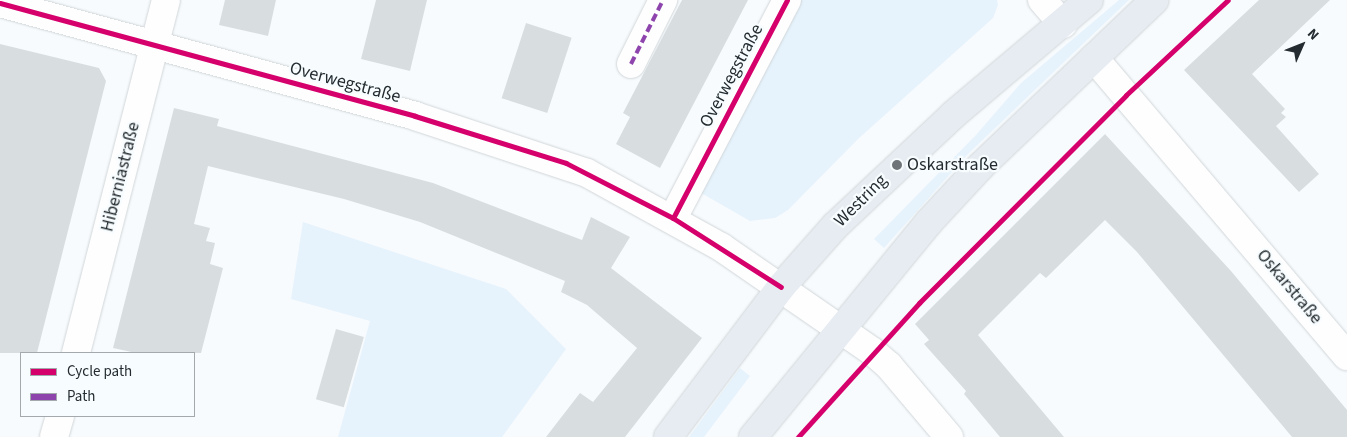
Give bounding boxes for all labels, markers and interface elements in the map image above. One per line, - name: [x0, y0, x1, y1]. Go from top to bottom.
- north arrow: [1277, 20, 1327, 70]
- street label: Overwegstraße: [696, 21, 768, 131]
- text: N: [1302, 24, 1323, 45]
- street label: Overwegstraße: [287, 58, 403, 108]
- street label: Hiberniastraße: [97, 120, 145, 234]
- place label: Oskarstraße: [907, 154, 998, 176]
- marker: Oskarstraße: [891, 159, 903, 171]
- street label: Westring: [830, 170, 892, 232]
- street label: Oskarstraße: [1252, 245, 1326, 329]
- legend: [20, 352, 195, 417]
- text: Cycle path: [67, 361, 132, 382]
- text: Path: [67, 386, 95, 407]

